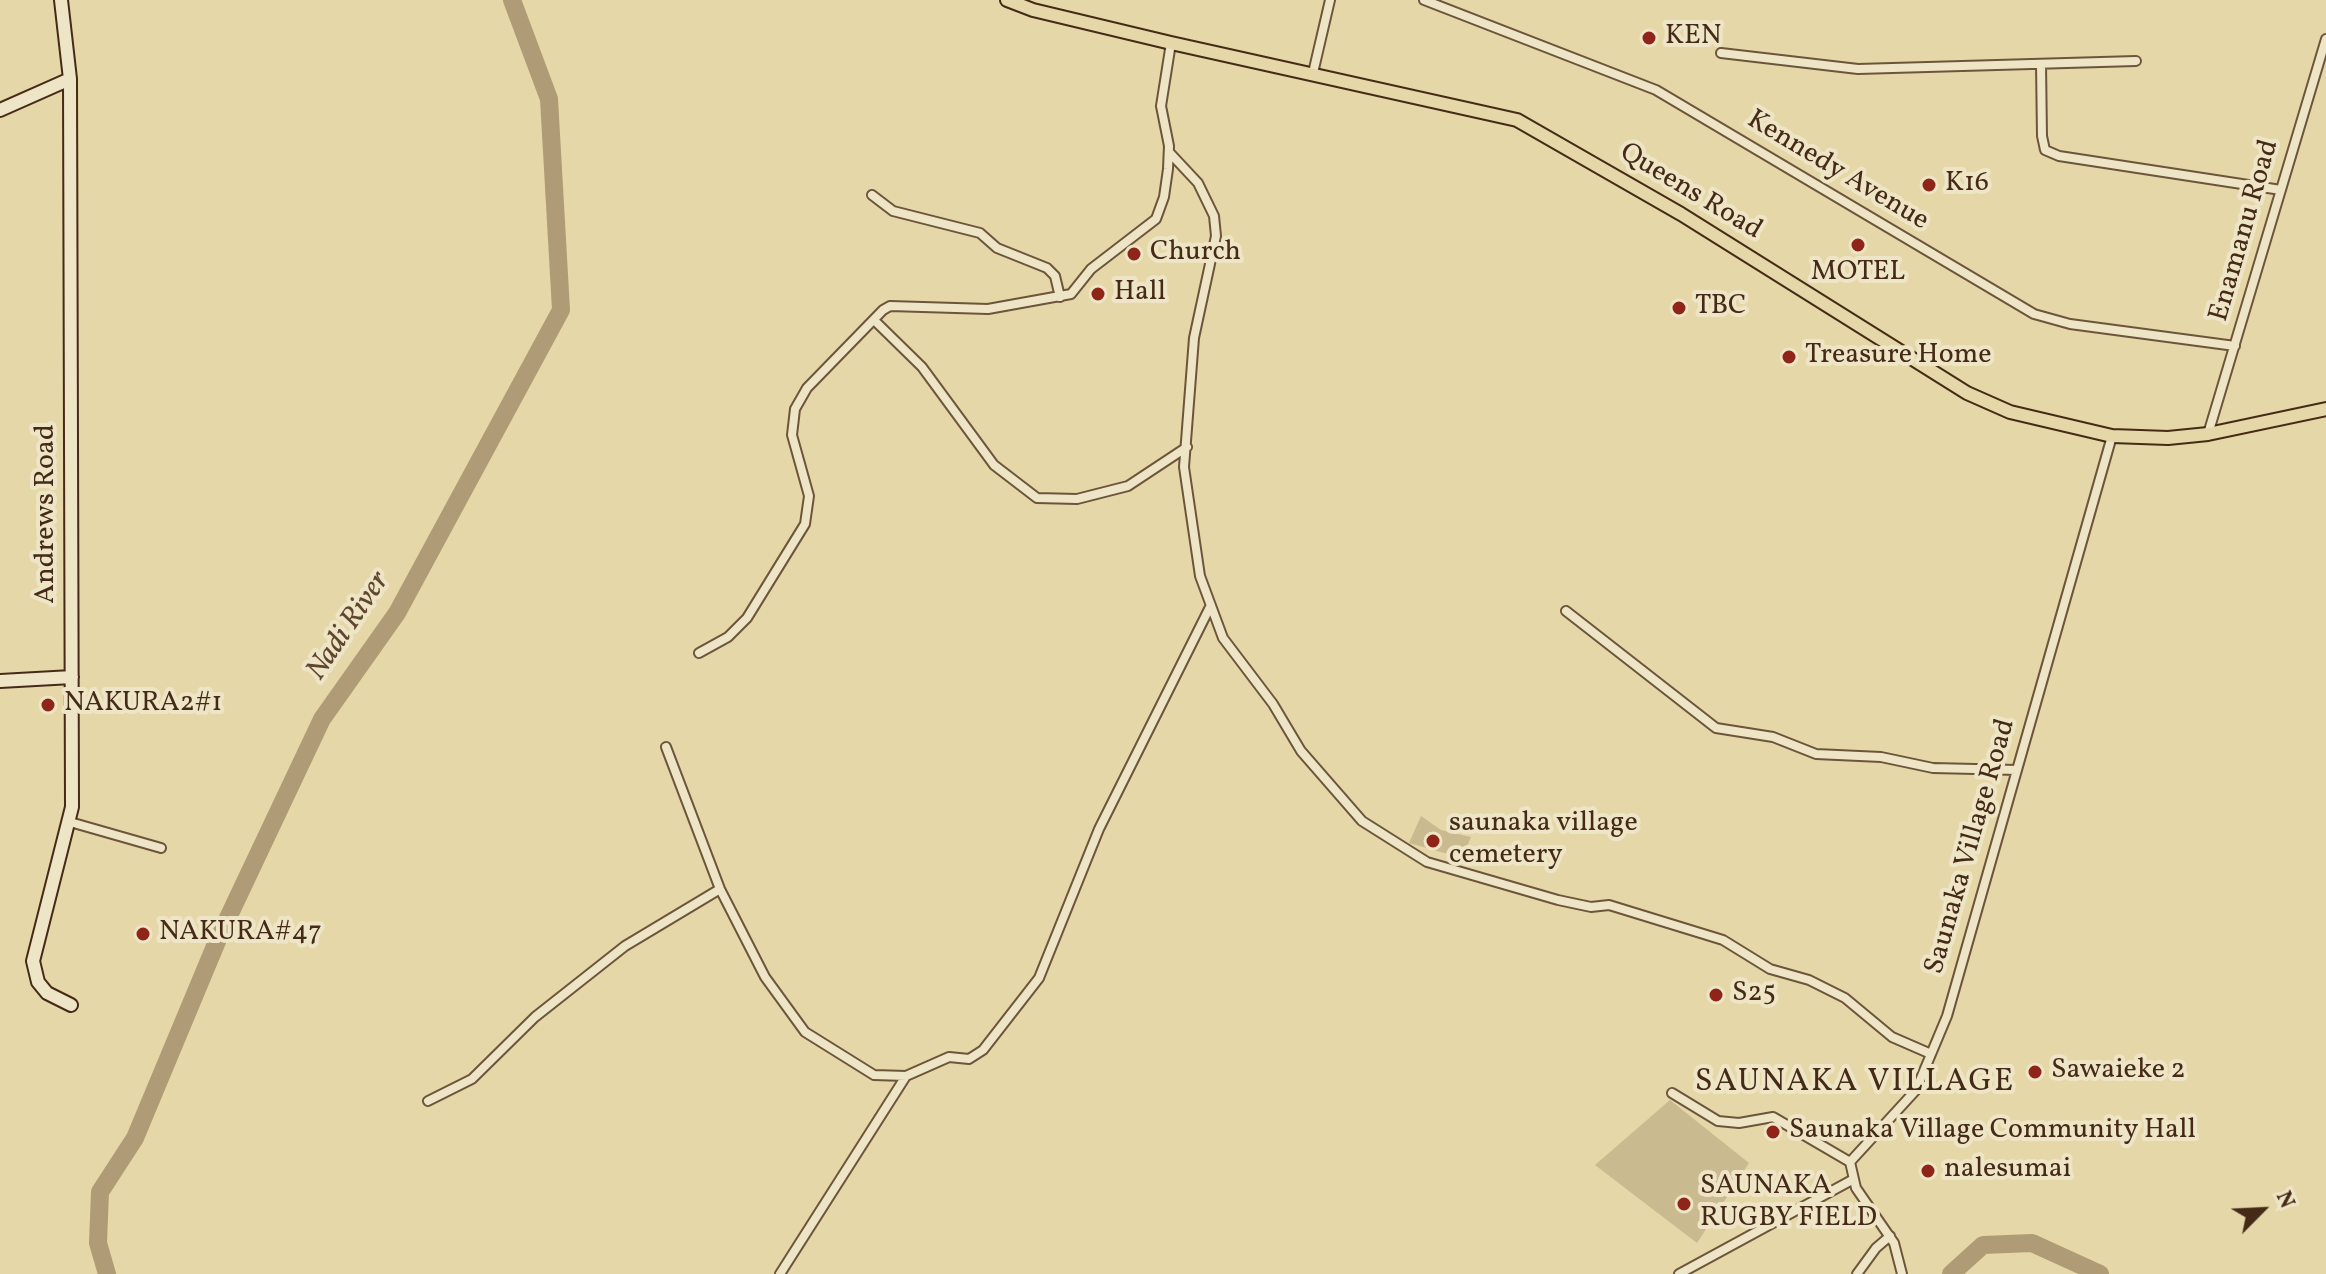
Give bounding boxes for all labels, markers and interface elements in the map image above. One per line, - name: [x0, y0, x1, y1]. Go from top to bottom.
- place label: KEN: [1665, 21, 1722, 55]
- marker: KEN: [1640, 29, 1658, 47]
- street label: Kennedy Avenue: [1740, 105, 1934, 239]
- street label: Enamanu Road: [2204, 136, 2288, 326]
- street label: Queens Road: [1613, 137, 1767, 249]
- place label: K16: [1945, 168, 1989, 202]
- marker: K16: [1920, 176, 1938, 194]
- marker: MOTEL: [1849, 236, 1867, 254]
- place label: Church: [1150, 237, 1241, 271]
- marker: Church: [1125, 245, 1143, 263]
- place label: MOTEL: [1811, 257, 1905, 291]
- place label: Hall: [1114, 277, 1166, 311]
- marker: Hall: [1089, 285, 1107, 303]
- place label: TBC: [1695, 291, 1746, 325]
- marker: TBC: [1670, 299, 1688, 317]
- place label: Treasure Home: [1805, 340, 1992, 374]
- marker: Treasure Home: [1780, 348, 1798, 366]
- street label: Andrews Road: [31, 424, 65, 604]
- water label: Nadi River: [301, 566, 399, 688]
- place label: NAKURA2#1: [64, 688, 222, 722]
- marker: NAKURA2#1: [39, 696, 57, 714]
- street label: Saunaka Village Road: [1919, 715, 2025, 979]
- place label: saunaka village cemetery: [1449, 808, 1638, 874]
- marker: saunaka village cemetery: [1424, 832, 1442, 850]
- place label: NAKURA#47: [159, 917, 322, 951]
- marker: NAKURA#47: [134, 925, 152, 943]
- place label: S25: [1732, 978, 1776, 1012]
- marker: S25: [1707, 986, 1725, 1004]
- place label: Sawaieke 2: [2051, 1055, 2186, 1089]
- marker: Sawaieke 2: [2026, 1063, 2044, 1081]
- district label: SAUNAKA VILLAGE: [1695, 1065, 2015, 1103]
- place label: Saunaka Village Community Hall: [1789, 1115, 2196, 1149]
- marker: Saunaka Village Community Hall: [1764, 1123, 1782, 1141]
- place label: nalesumai: [1944, 1154, 2071, 1188]
- marker: nalesumai: [1919, 1162, 1937, 1180]
- north arrow: [2222, 1170, 2302, 1250]
- place label: SAUNAKA RUGBY FIELD: [1700, 1171, 1877, 1237]
- text: N: [2267, 1186, 2302, 1214]
- marker: SAUNAKA RUGBY FIELD: [1675, 1195, 1693, 1213]

